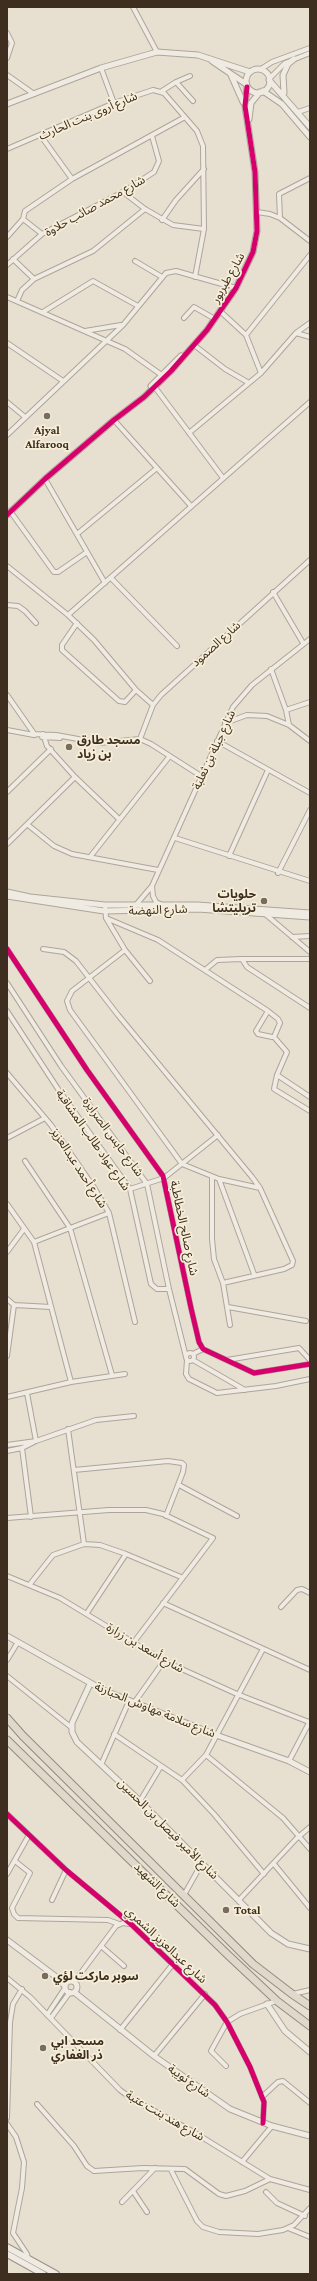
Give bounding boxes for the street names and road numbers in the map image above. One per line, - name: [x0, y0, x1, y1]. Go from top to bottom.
- street label: شارع أروى بنت الحارث: [37, 89, 139, 143]
- street label: شارع محمد صائب حلاوة: [42, 172, 148, 240]
- street label: شارع طبربور: [208, 250, 248, 306]
- street label: شارع الصمود: [188, 618, 244, 670]
- street label: شارع جبلة بن ثعلبة: [189, 708, 239, 792]
- street label: شارع النهضة: [128, 902, 188, 918]
- street label: شارع عواد طالب المشاقبة: [53, 1087, 133, 1193]
- street label: شارع حابس الصرايرة: [79, 1095, 147, 1179]
- street label: شارع أحمد عبدالعزيز: [48, 1125, 110, 1211]
- street label: شارع صالح الخطاطبة: [167, 1179, 201, 1277]
- street label: شارع أسعد بن زرارة: [104, 1620, 186, 1676]
- street label: شارع سلامة مهاوش الحبارنة: [93, 1679, 217, 1741]
- street label: شارع الأمير فيصل بن الحسين: [115, 1776, 221, 1882]
- street label: شارع الشهيد: [131, 1859, 183, 1911]
- street label: شارع عبدالعزيز الشمري: [122, 1903, 210, 1987]
- street label: شارع ثويبة: [165, 2061, 213, 2101]
- street label: شارع هند بنت عتبة: [123, 2088, 207, 2144]

